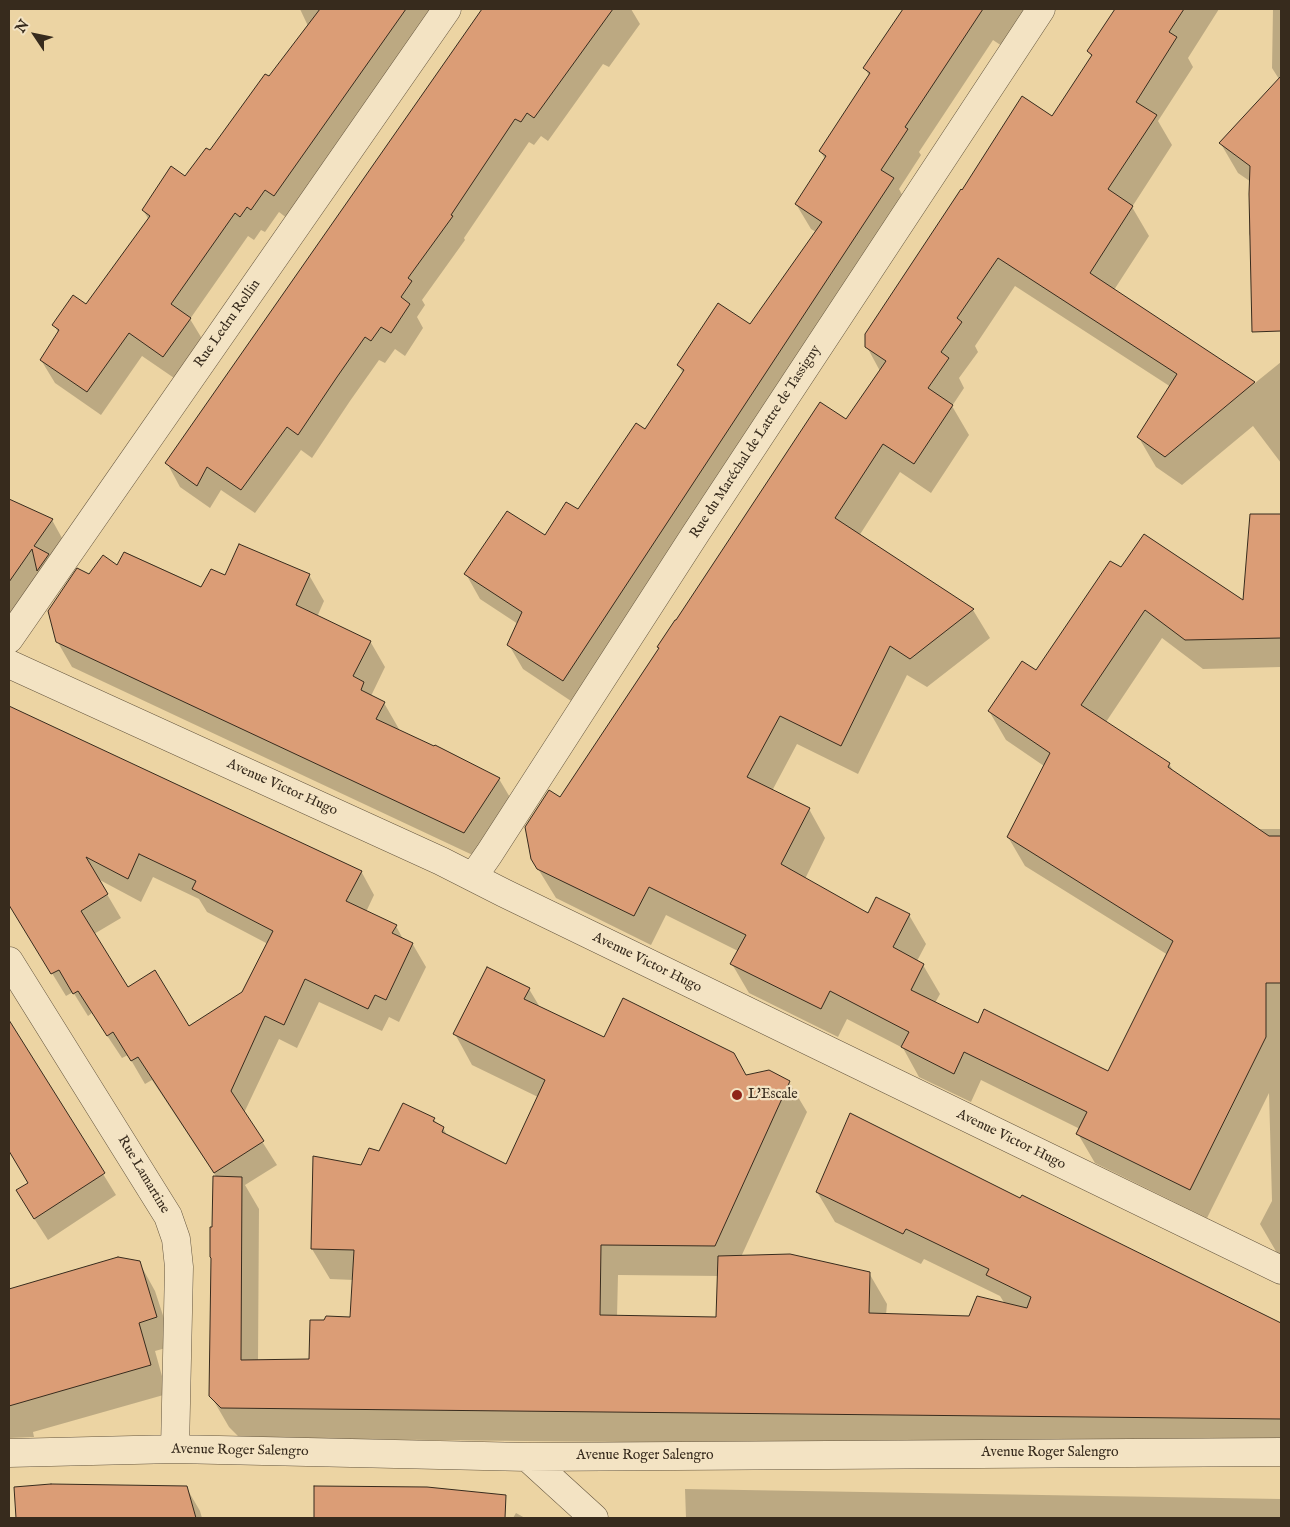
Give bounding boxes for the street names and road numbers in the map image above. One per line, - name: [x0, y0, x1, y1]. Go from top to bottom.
- street label: Rue Ledru Rollin: [191, 277, 265, 371]
- street label: Rue du Maréchal de Lattre de Tassigny: [687, 342, 825, 542]
- street label: Avenue Victor Hugo: [224, 756, 340, 820]
- street label: Avenue Victor Hugo: [590, 929, 704, 997]
- street label: Avenue Victor Hugo: [954, 1106, 1068, 1174]
- street label: Rue Lamartine: [113, 1133, 173, 1217]
- street label: Avenue Roger Salengro: [171, 1441, 309, 1461]
- street label: Avenue Roger Salengro: [981, 1445, 1119, 1461]
- street label: Avenue Roger Salengro: [576, 1448, 714, 1464]

